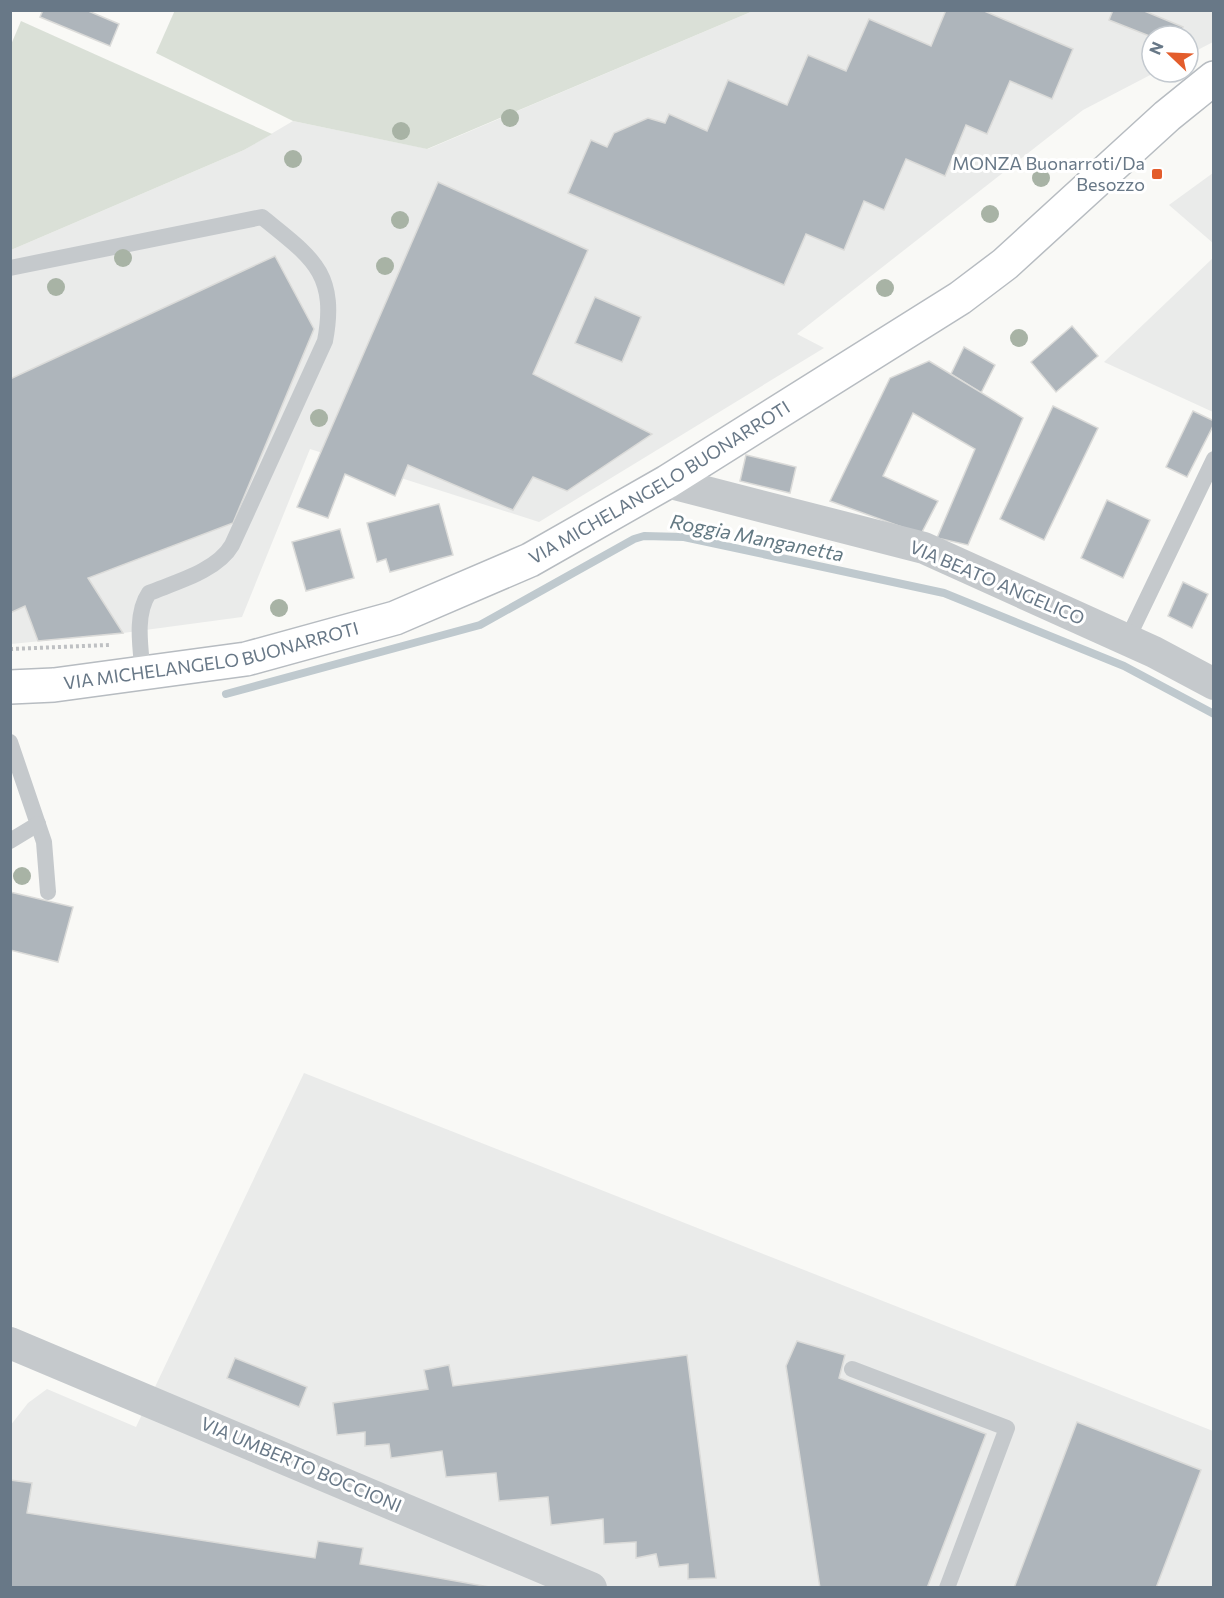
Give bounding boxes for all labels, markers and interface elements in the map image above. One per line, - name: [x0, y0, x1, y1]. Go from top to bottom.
- north arrow: [1140, 24, 1200, 84]
- text: N: [1145, 39, 1167, 57]
- place label: MONZA Buonarroti/Da Besozzo: [952, 152, 1145, 195]
- marker: MONZA Buonarroti/Da Besozzo: [1150, 167, 1164, 181]
- street label: VIA MICHELANGELO BUONARROTI: [524, 396, 794, 568]
- water label: Roggia Manganetta: [668, 508, 846, 566]
- street label: VIA BEATO ANGELICO: [907, 535, 1088, 629]
- street label: VIA MICHELANGELO BUONARROTI: [62, 617, 361, 694]
- street label: VIA UMBERTO BOCCIONI: [198, 1412, 405, 1516]

